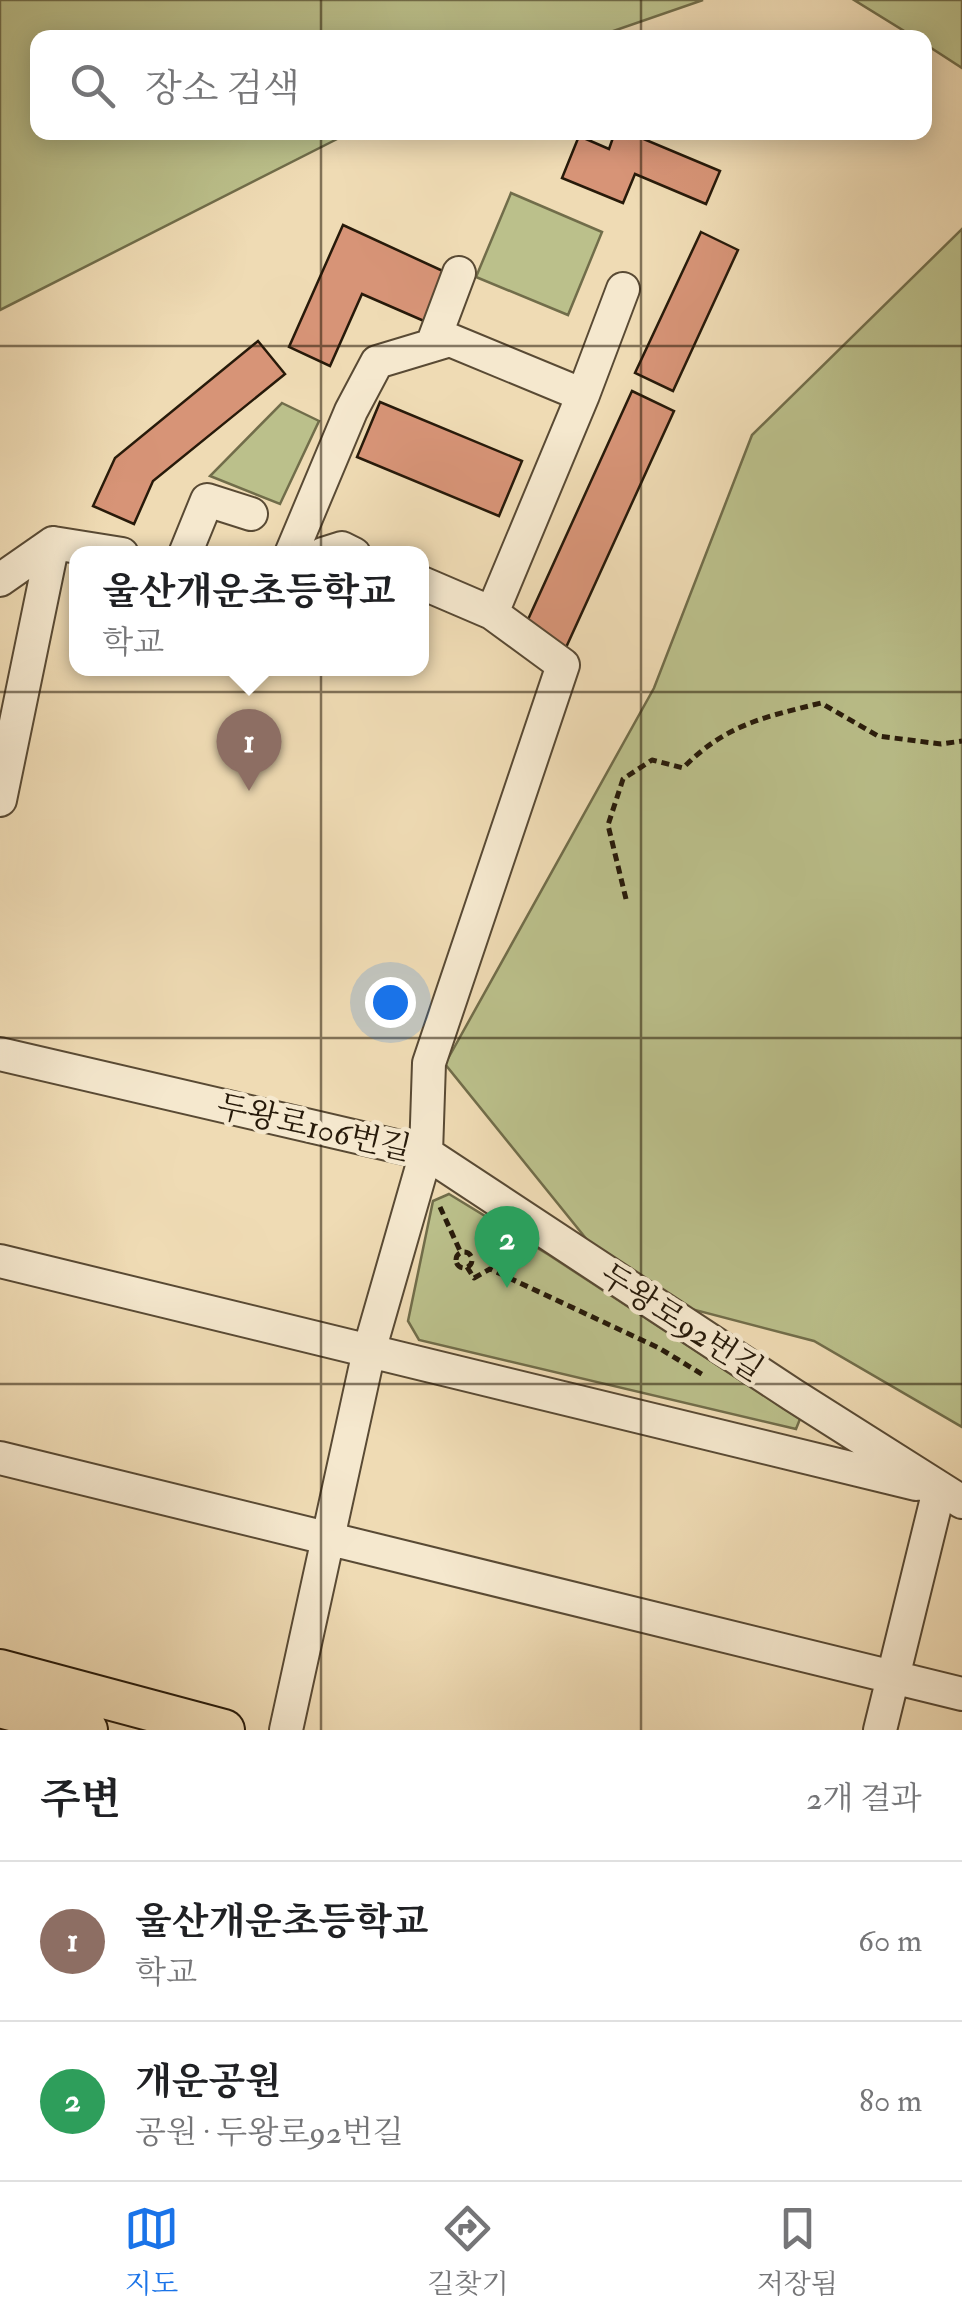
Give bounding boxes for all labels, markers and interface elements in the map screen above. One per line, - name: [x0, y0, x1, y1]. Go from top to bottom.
- search box: [30, 30, 932, 140]
- icon: search: [65, 58, 120, 113]
- text: 장소 검색: [145, 65, 300, 113]
- popup: [69, 546, 429, 676]
- text: 울산개운초등학교: [102, 568, 396, 616]
- text: 학교: [102, 623, 164, 663]
- pin: 1: [216, 708, 282, 791]
- your location: [365, 977, 416, 1028]
- street label: 두왕로106번길: [213, 1086, 415, 1170]
- pin: 2: [474, 1206, 540, 1288]
- street label: 두왕로92번길: [592, 1255, 771, 1391]
- text: 주변: [40, 1774, 121, 1826]
- text: 2개 결과: [806, 1779, 922, 1819]
- text: 울산개운초등학교: [135, 1898, 429, 1946]
- text: 1: [67, 1921, 78, 1961]
- text: 60 m: [858, 1921, 922, 1961]
- text: 학교: [135, 1953, 197, 1993]
- text: 개운공원: [135, 2058, 282, 2106]
- text: 2: [64, 2081, 81, 2121]
- text: 80 m: [859, 2081, 922, 2121]
- text: 공원 · 두왕로92번길: [135, 2113, 404, 2153]
- tab: 지도: [124, 2201, 179, 2302]
- tab: 길찾기: [427, 2201, 508, 2302]
- tab: 저장됨: [757, 2201, 838, 2302]

